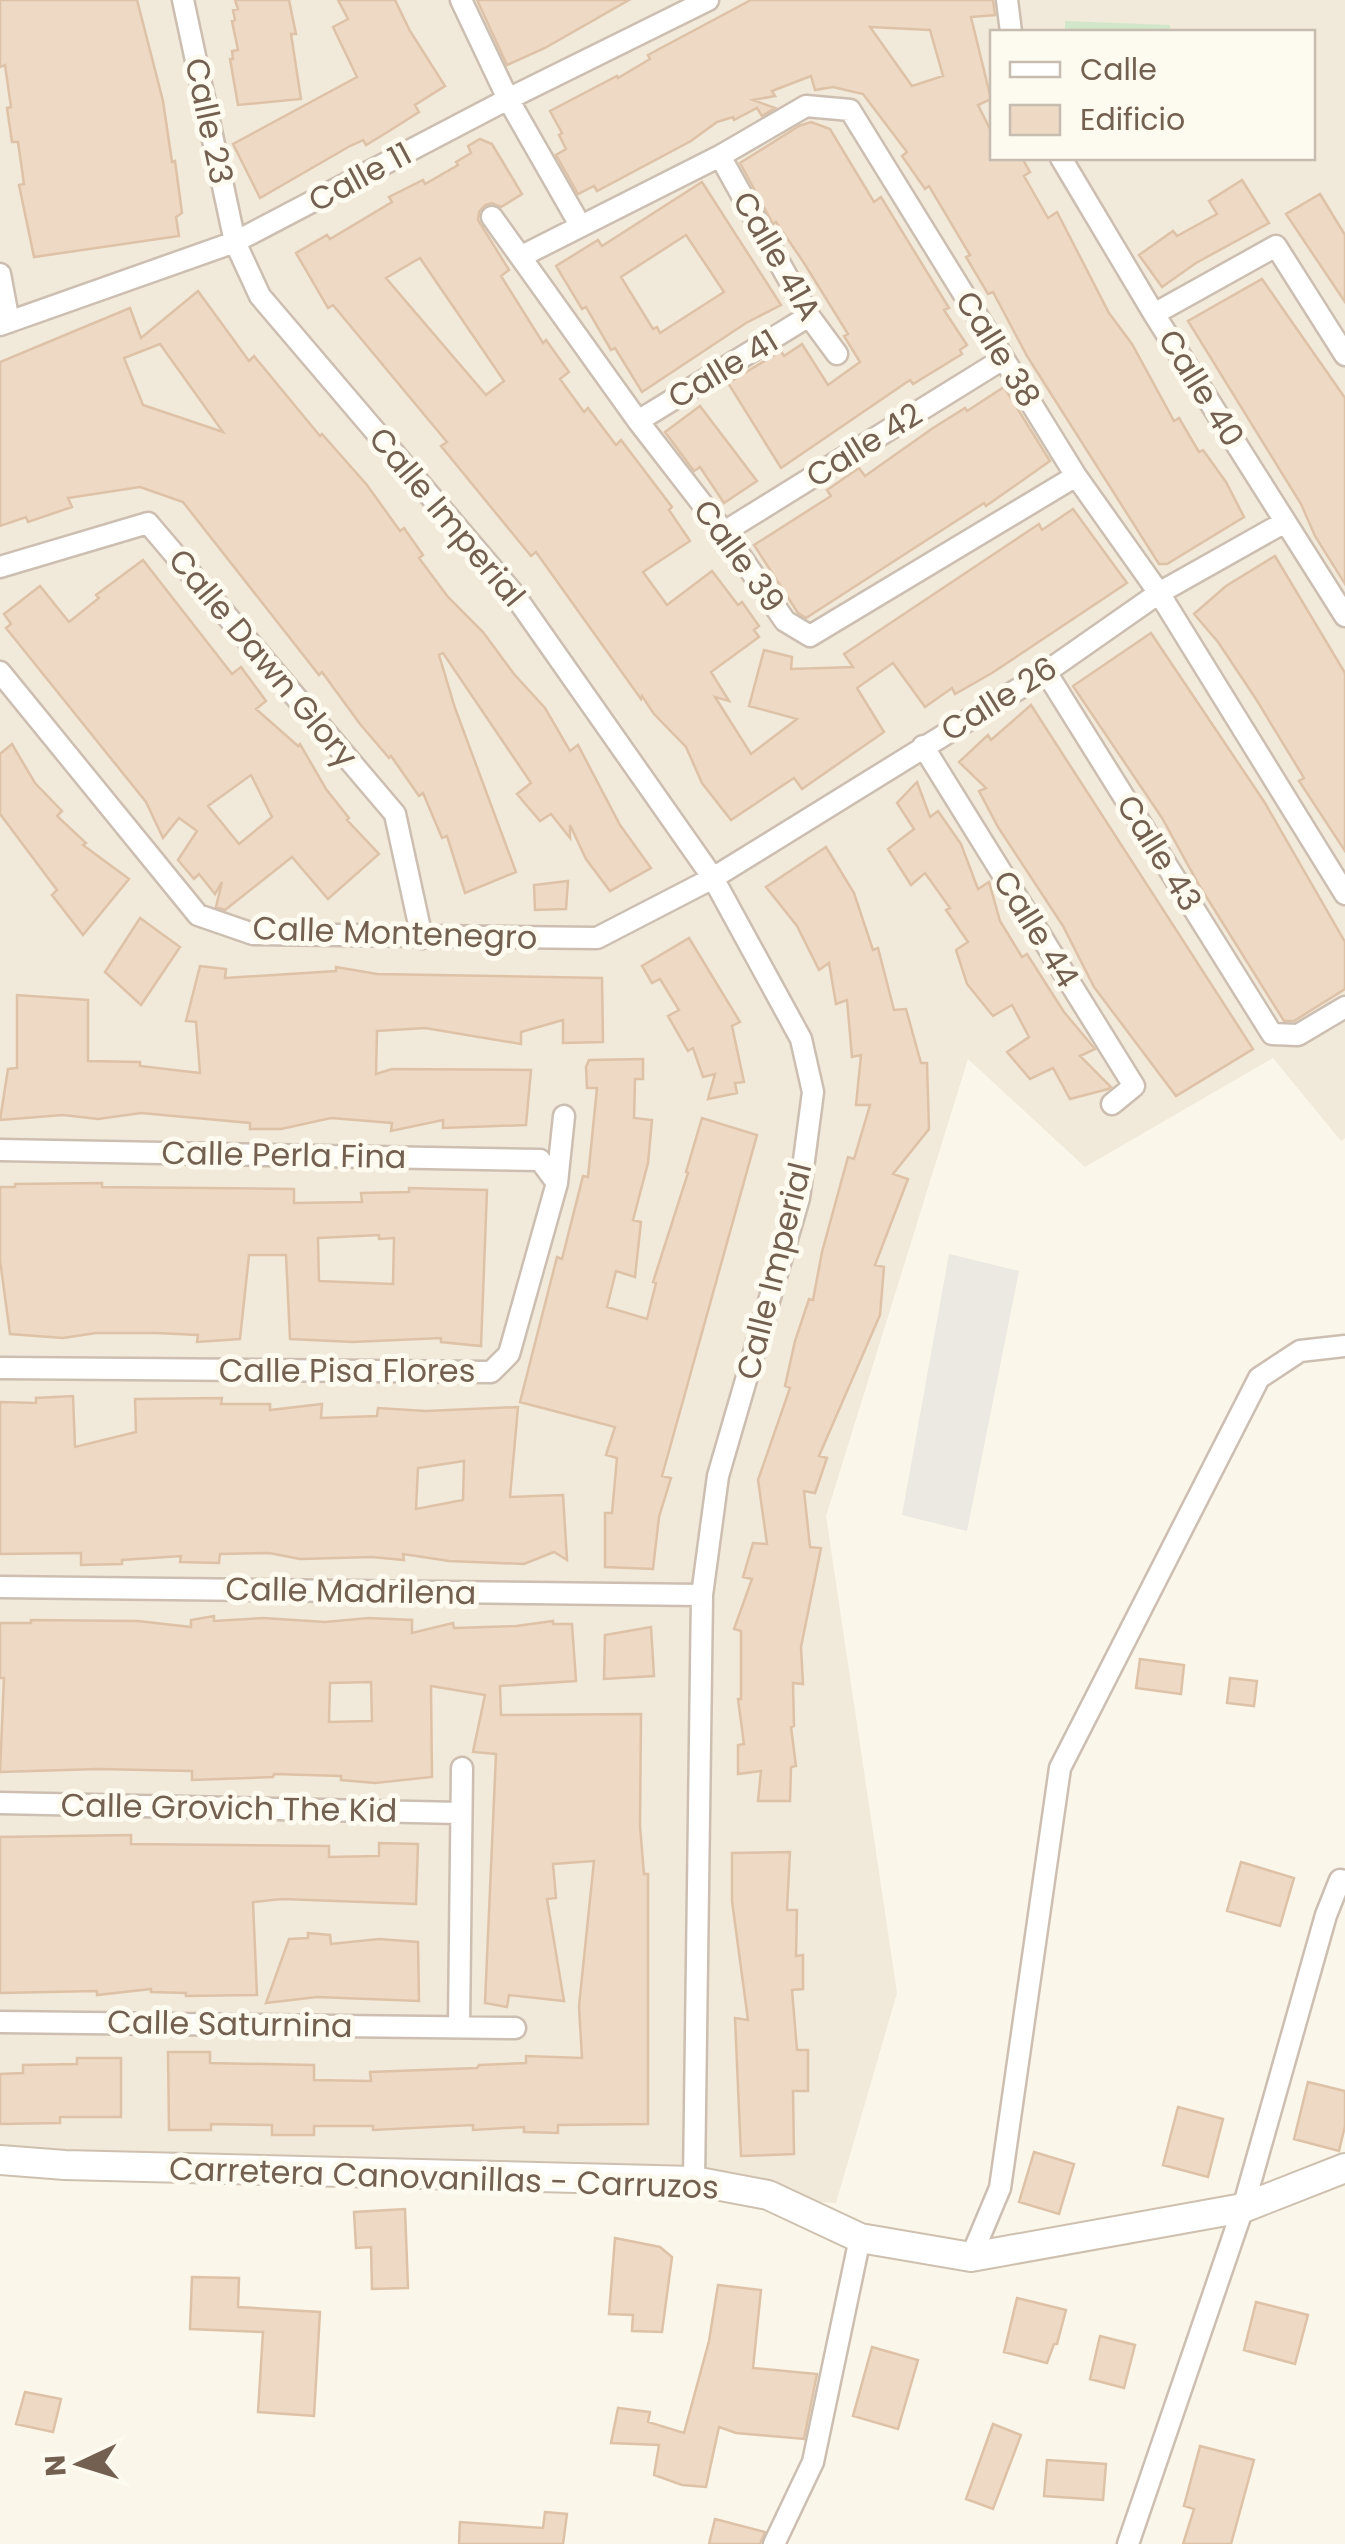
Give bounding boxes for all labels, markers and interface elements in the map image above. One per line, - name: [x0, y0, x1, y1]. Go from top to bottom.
- legend: [990, 30, 1315, 160]
- text: Calle: [1080, 48, 1157, 91]
- street label: Calle 23: [174, 54, 245, 188]
- text: Edificio: [1080, 98, 1185, 141]
- street label: Calle 11: [300, 131, 419, 222]
- street label: Calle 41A: [722, 183, 833, 329]
- street label: Calle 38: [945, 282, 1052, 416]
- street label: Calle 41: [659, 318, 786, 419]
- street label: Calle 40: [1148, 320, 1255, 455]
- street label: Calle 42: [797, 391, 930, 498]
- street label: Calle Imperial: [359, 417, 536, 616]
- street label: Calle 39: [683, 490, 796, 621]
- street label: Calle Dawn Glory: [158, 539, 368, 777]
- street label: Calle 26: [932, 645, 1065, 752]
- street label: Calle 43: [1106, 786, 1213, 920]
- street label: Calle 44: [983, 861, 1090, 996]
- street label: Calle Montenegro: [252, 905, 538, 960]
- street label: Calle Perla Fina: [161, 1130, 407, 1179]
- street label: Calle Imperial: [725, 1158, 822, 1384]
- street label: Calle Pisa Flores: [219, 1348, 475, 1393]
- street label: Calle Madrilena: [225, 1566, 477, 1615]
- street label: Calle Grovich The Kid: [60, 1782, 398, 1833]
- street label: Calle Saturnina: [107, 1999, 353, 2048]
- street label: Carretera Canovanillas - Carruzos: [168, 2145, 720, 2210]
- north arrow: [30, 2414, 130, 2514]
- text: N: [35, 2454, 76, 2478]

